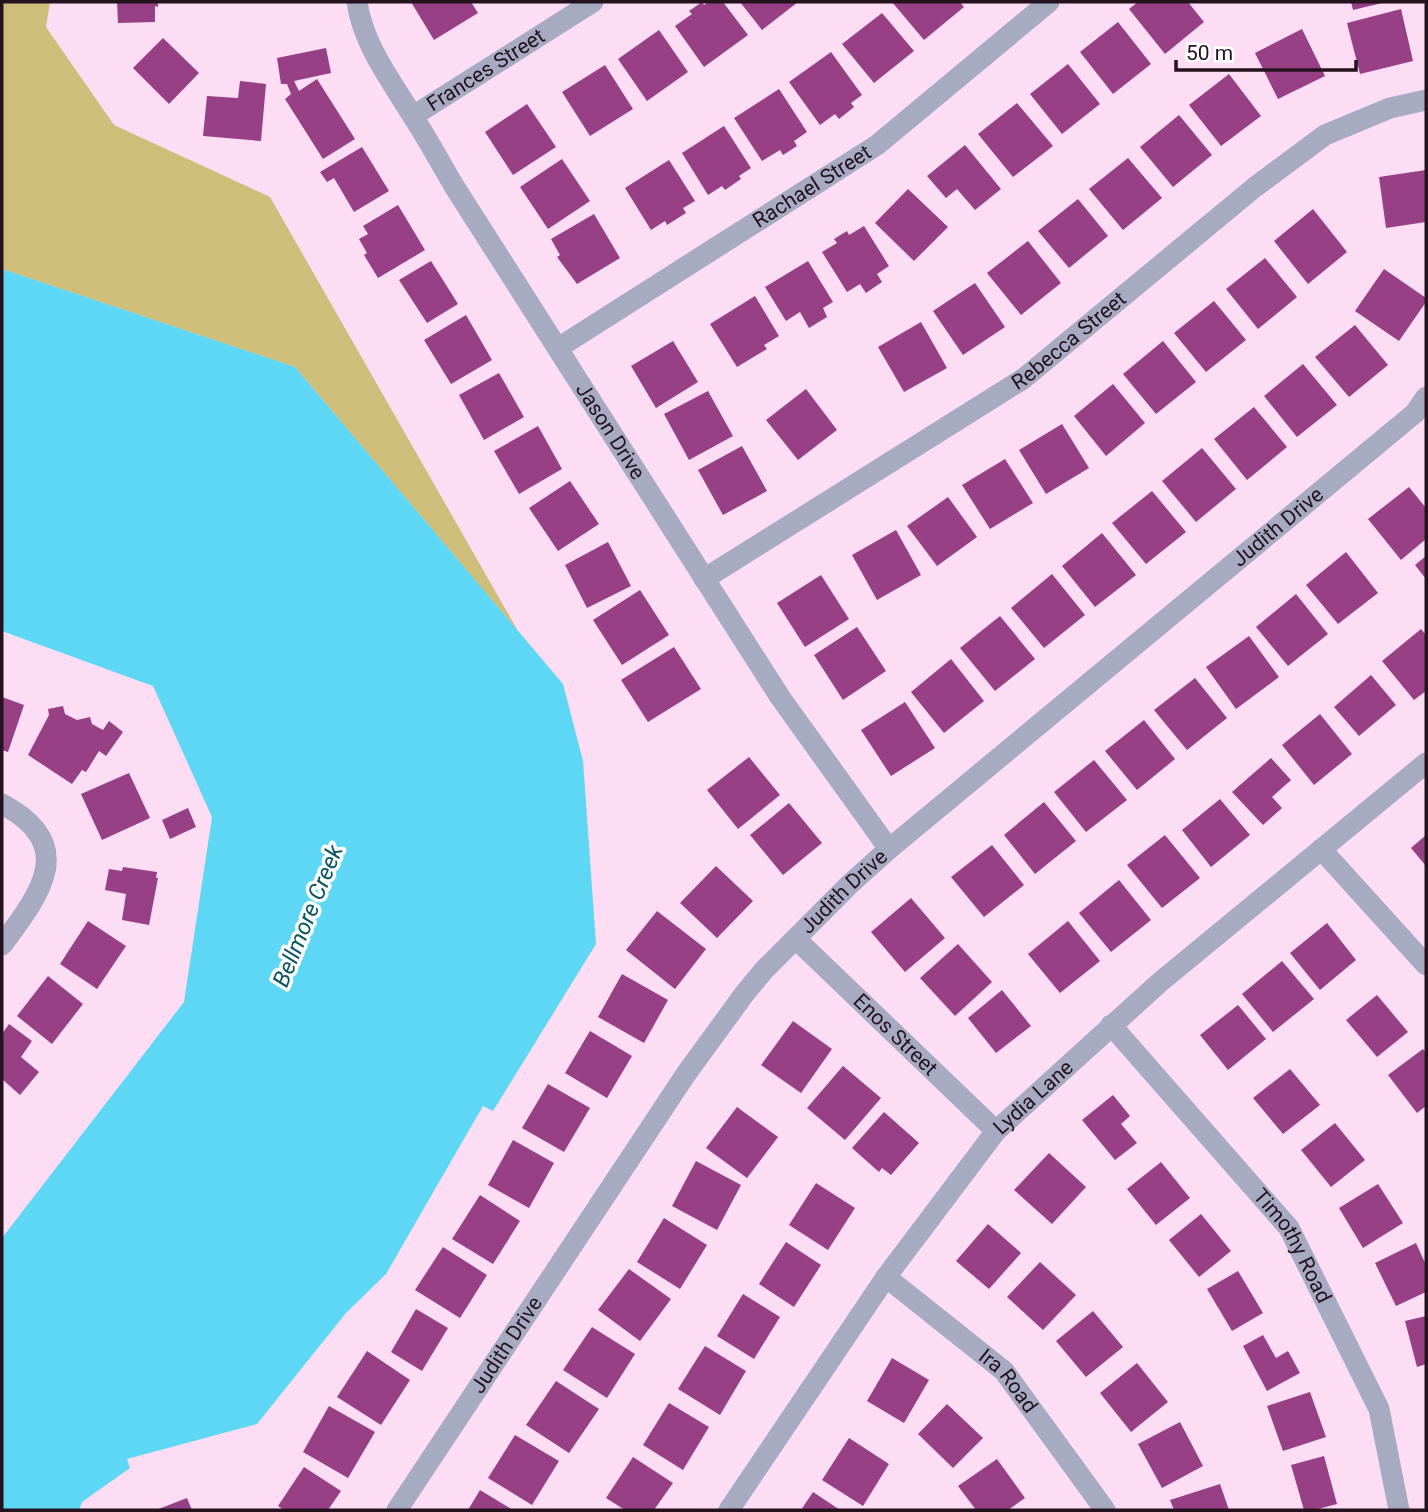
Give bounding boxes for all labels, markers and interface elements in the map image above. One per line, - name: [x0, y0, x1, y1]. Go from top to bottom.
- street label: Frances Street: [422, 24, 549, 116]
- scale bar: [1176, 28, 1356, 72]
- text: 50 m: [1186, 41, 1233, 65]
- street label: Rachael Street: [748, 140, 876, 233]
- street label: Rebecca Street: [1007, 287, 1131, 395]
- street label: Jason Drive: [571, 378, 650, 484]
- street label: Judith Drive: [1227, 482, 1328, 571]
- water label: Bellmore Creek: [267, 841, 349, 991]
- street label: Judith Drive: [795, 845, 892, 939]
- street label: Enos Street: [849, 989, 943, 1080]
- street label: Lydia Lane: [989, 1055, 1078, 1139]
- street label: Timothy Road: [1248, 1184, 1336, 1307]
- street label: Judith Drive: [466, 1292, 547, 1398]
- street label: Ira Road: [974, 1344, 1042, 1418]

